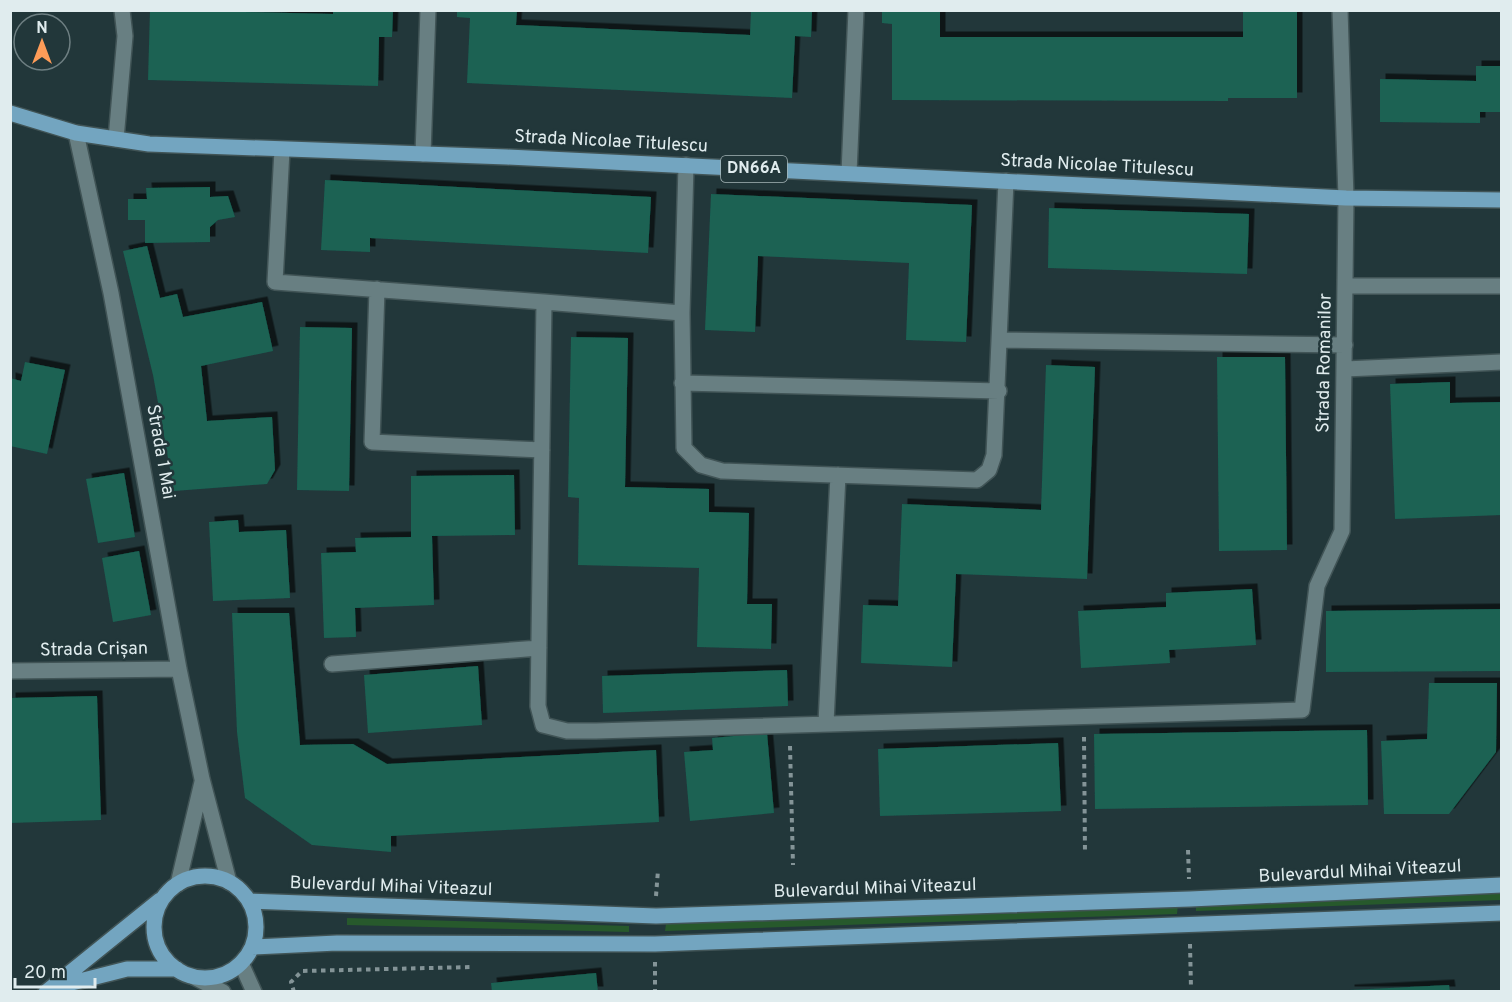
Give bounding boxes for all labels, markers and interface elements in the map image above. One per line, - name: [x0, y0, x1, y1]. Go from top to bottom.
- north arrow: [12, 12, 72, 72]
- text: N: [36, 19, 48, 39]
- street label: Strada Nicolae Titulescu: [514, 125, 708, 159]
- street label: Strada Nicolae Titulescu: [1000, 149, 1194, 183]
- road number: DN66A: [721, 156, 787, 182]
- street label: Strada Romanilor: [1312, 293, 1338, 433]
- street label: Strada 1 Mai: [140, 403, 180, 501]
- street label: Strada Crișan: [40, 638, 148, 662]
- street label: Bulevardul Mihai Viteazul: [1258, 855, 1462, 889]
- street label: Bulevardul Mihai Viteazul: [289, 872, 493, 902]
- street label: Bulevardul Mihai Viteazul: [773, 874, 977, 904]
- scale bar: [15, 951, 94, 989]
- text: 20 m: [24, 962, 66, 985]

